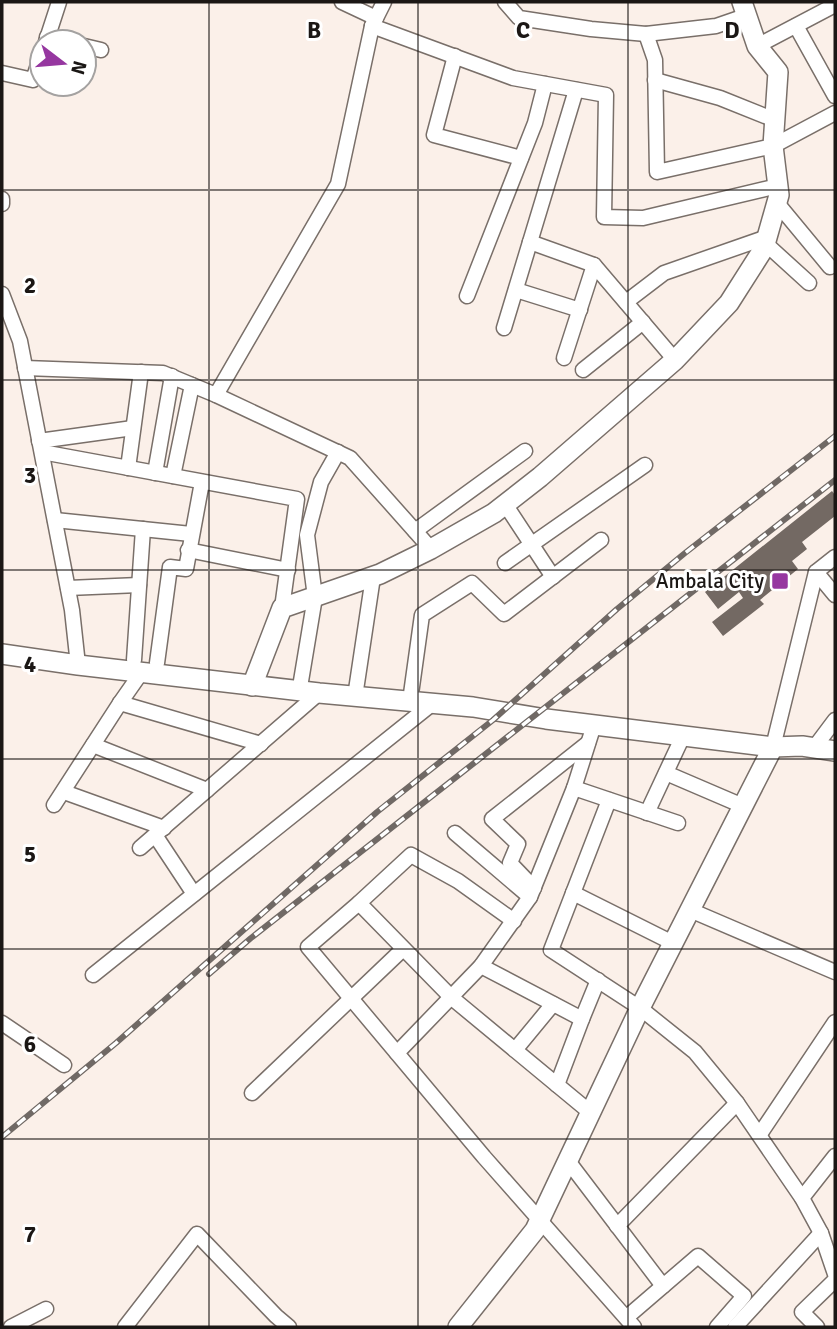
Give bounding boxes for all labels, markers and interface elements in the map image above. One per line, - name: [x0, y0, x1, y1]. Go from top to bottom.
- text: B: [307, 16, 321, 45]
- text: C: [516, 16, 530, 45]
- text: D: [724, 16, 740, 45]
- north arrow: [28, 28, 98, 98]
- text: N: [65, 58, 92, 77]
- text: 2: [24, 271, 36, 300]
- text: 3: [24, 461, 36, 490]
- place label: Ambala City: [656, 568, 764, 594]
- marker: Ambala City: [770, 571, 790, 591]
- text: 4: [24, 650, 36, 679]
- text: 5: [24, 840, 36, 869]
- text: 6: [24, 1030, 36, 1059]
- text: 7: [24, 1220, 36, 1249]

